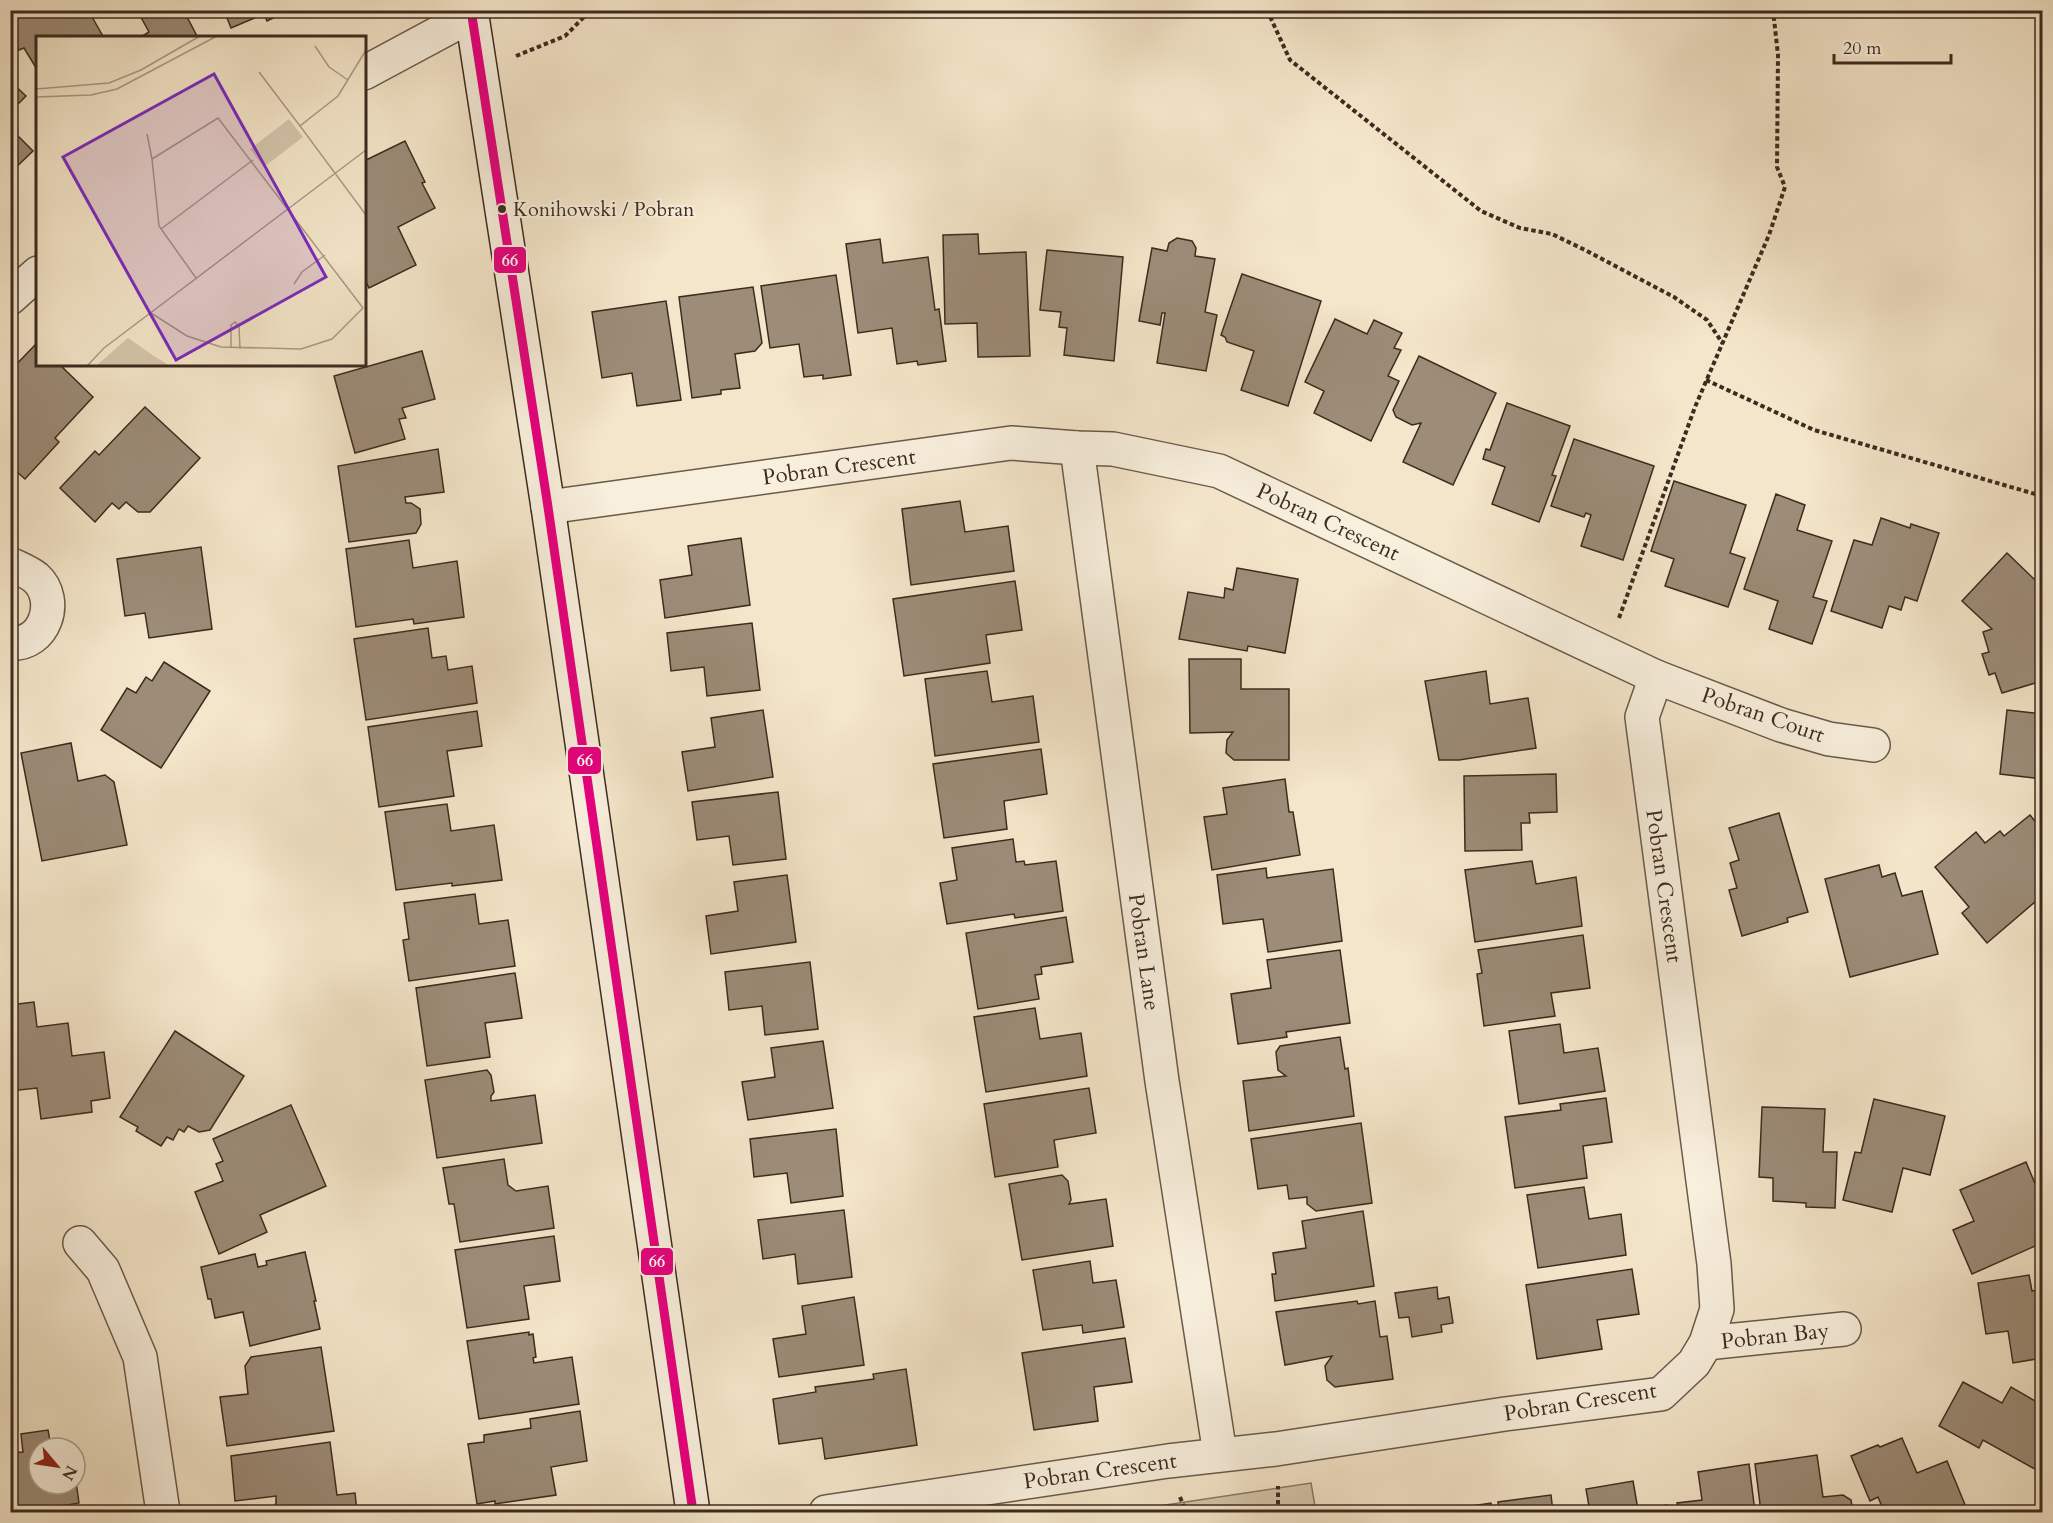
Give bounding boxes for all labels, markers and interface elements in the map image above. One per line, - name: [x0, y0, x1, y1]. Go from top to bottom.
- scale bar: [1834, 27, 1951, 65]
- inset map: [36, 36, 366, 366]
- text: 20 m: [1843, 36, 1882, 61]
- place label: Konihowski / Pobran: [513, 196, 695, 223]
- marker: Konihowski / Pobran: [496, 203, 508, 215]
- line badge: 66: [493, 246, 527, 274]
- text: 66: [502, 250, 518, 272]
- street label: Pobran Crescent: [760, 441, 918, 493]
- street label: Pobran Crescent: [1252, 476, 1404, 568]
- street label: Pobran Court: [1697, 680, 1829, 750]
- line badge: 66: [567, 746, 602, 775]
- text: 66: [577, 750, 593, 772]
- street label: Pobran Crescent: [1638, 807, 1690, 965]
- street label: Pobran Lane: [1121, 892, 1167, 1012]
- line badge: 66: [640, 1247, 674, 1276]
- text: 66: [649, 1251, 665, 1273]
- street label: Pobran Bay: [1719, 1315, 1831, 1357]
- street label: Pobran Crescent: [1501, 1375, 1659, 1429]
- north arrow: [27, 1436, 87, 1496]
- street label: Pobran Crescent: [1021, 1445, 1179, 1497]
- text: N: [56, 1461, 82, 1484]

